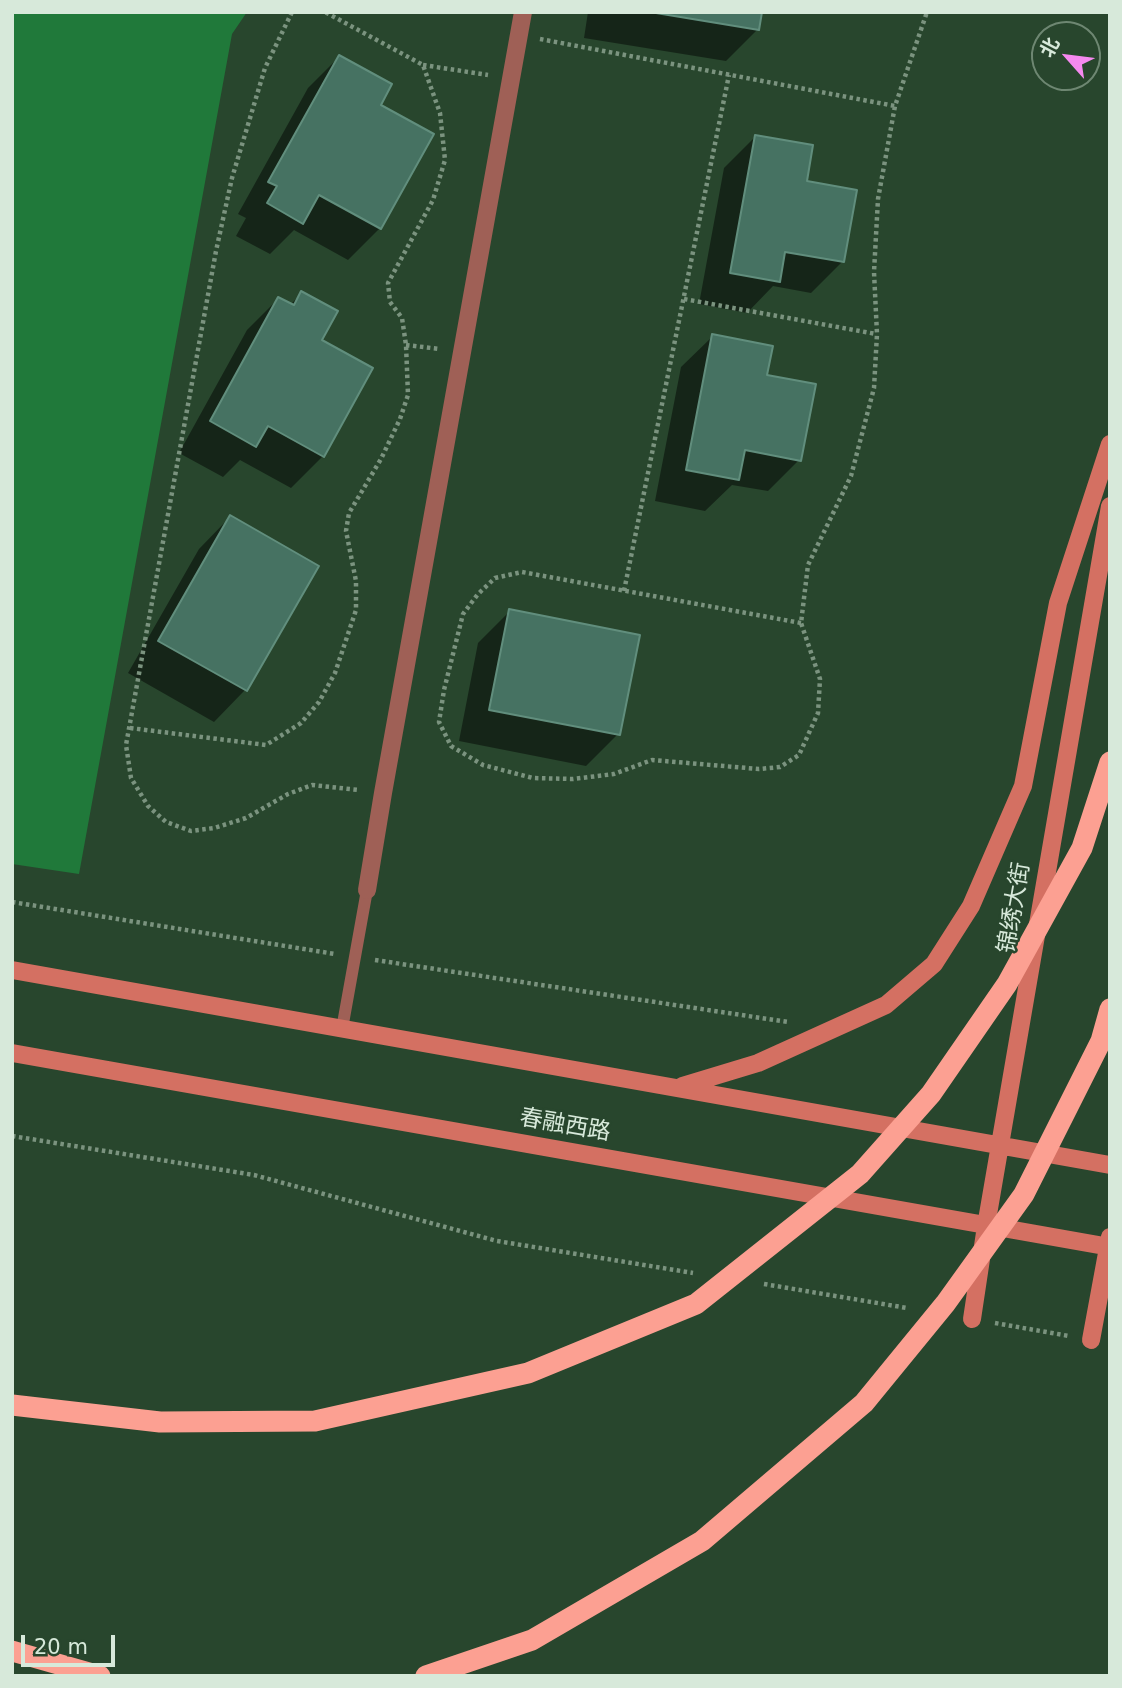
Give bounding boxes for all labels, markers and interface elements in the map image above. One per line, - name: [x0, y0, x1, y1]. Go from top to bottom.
- north arrow: [1031, 21, 1101, 91]
- text: 北: [1035, 34, 1063, 61]
- street label: 锦绣大街: [993, 860, 1037, 956]
- street label: 春融西路: [517, 1104, 613, 1148]
- scale bar: [24, 1622, 119, 1666]
- text: 20 m: [34, 1635, 88, 1659]

